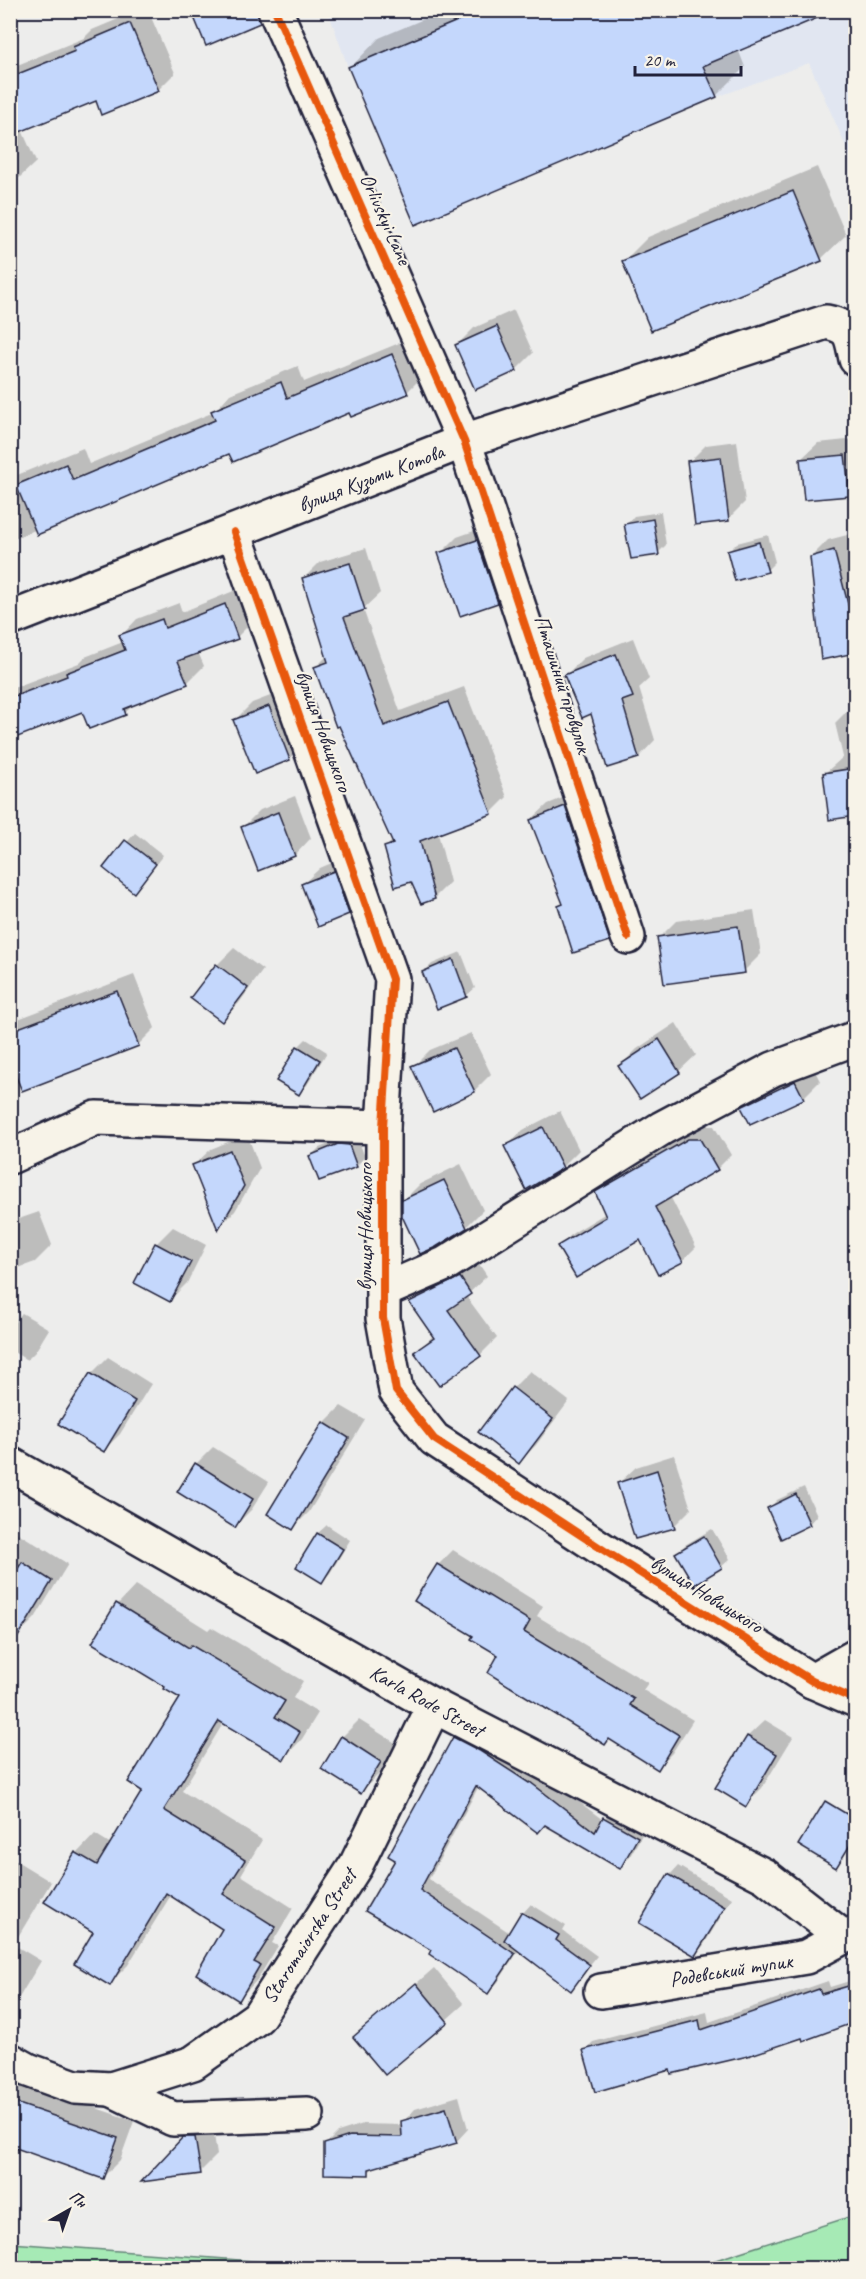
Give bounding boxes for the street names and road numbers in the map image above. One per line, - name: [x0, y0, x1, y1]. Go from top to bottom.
- street label: Orlivskyi Lane: [354, 169, 419, 271]
- street label: вулиця Кузьми Котова: [294, 438, 449, 519]
- street label: Пташиний провулок: [529, 612, 598, 758]
- street label: вулиця Новицького: [290, 667, 359, 797]
- street label: вулиця Новицького: [352, 1162, 378, 1291]
- street label: вулиця Новицького: [646, 1549, 769, 1640]
- street label: Karla Rode Street: [365, 1659, 491, 1744]
- street label: Staromaiorska Street: [256, 1861, 364, 2008]
- street label: Родевський тупик: [668, 1947, 795, 1993]

